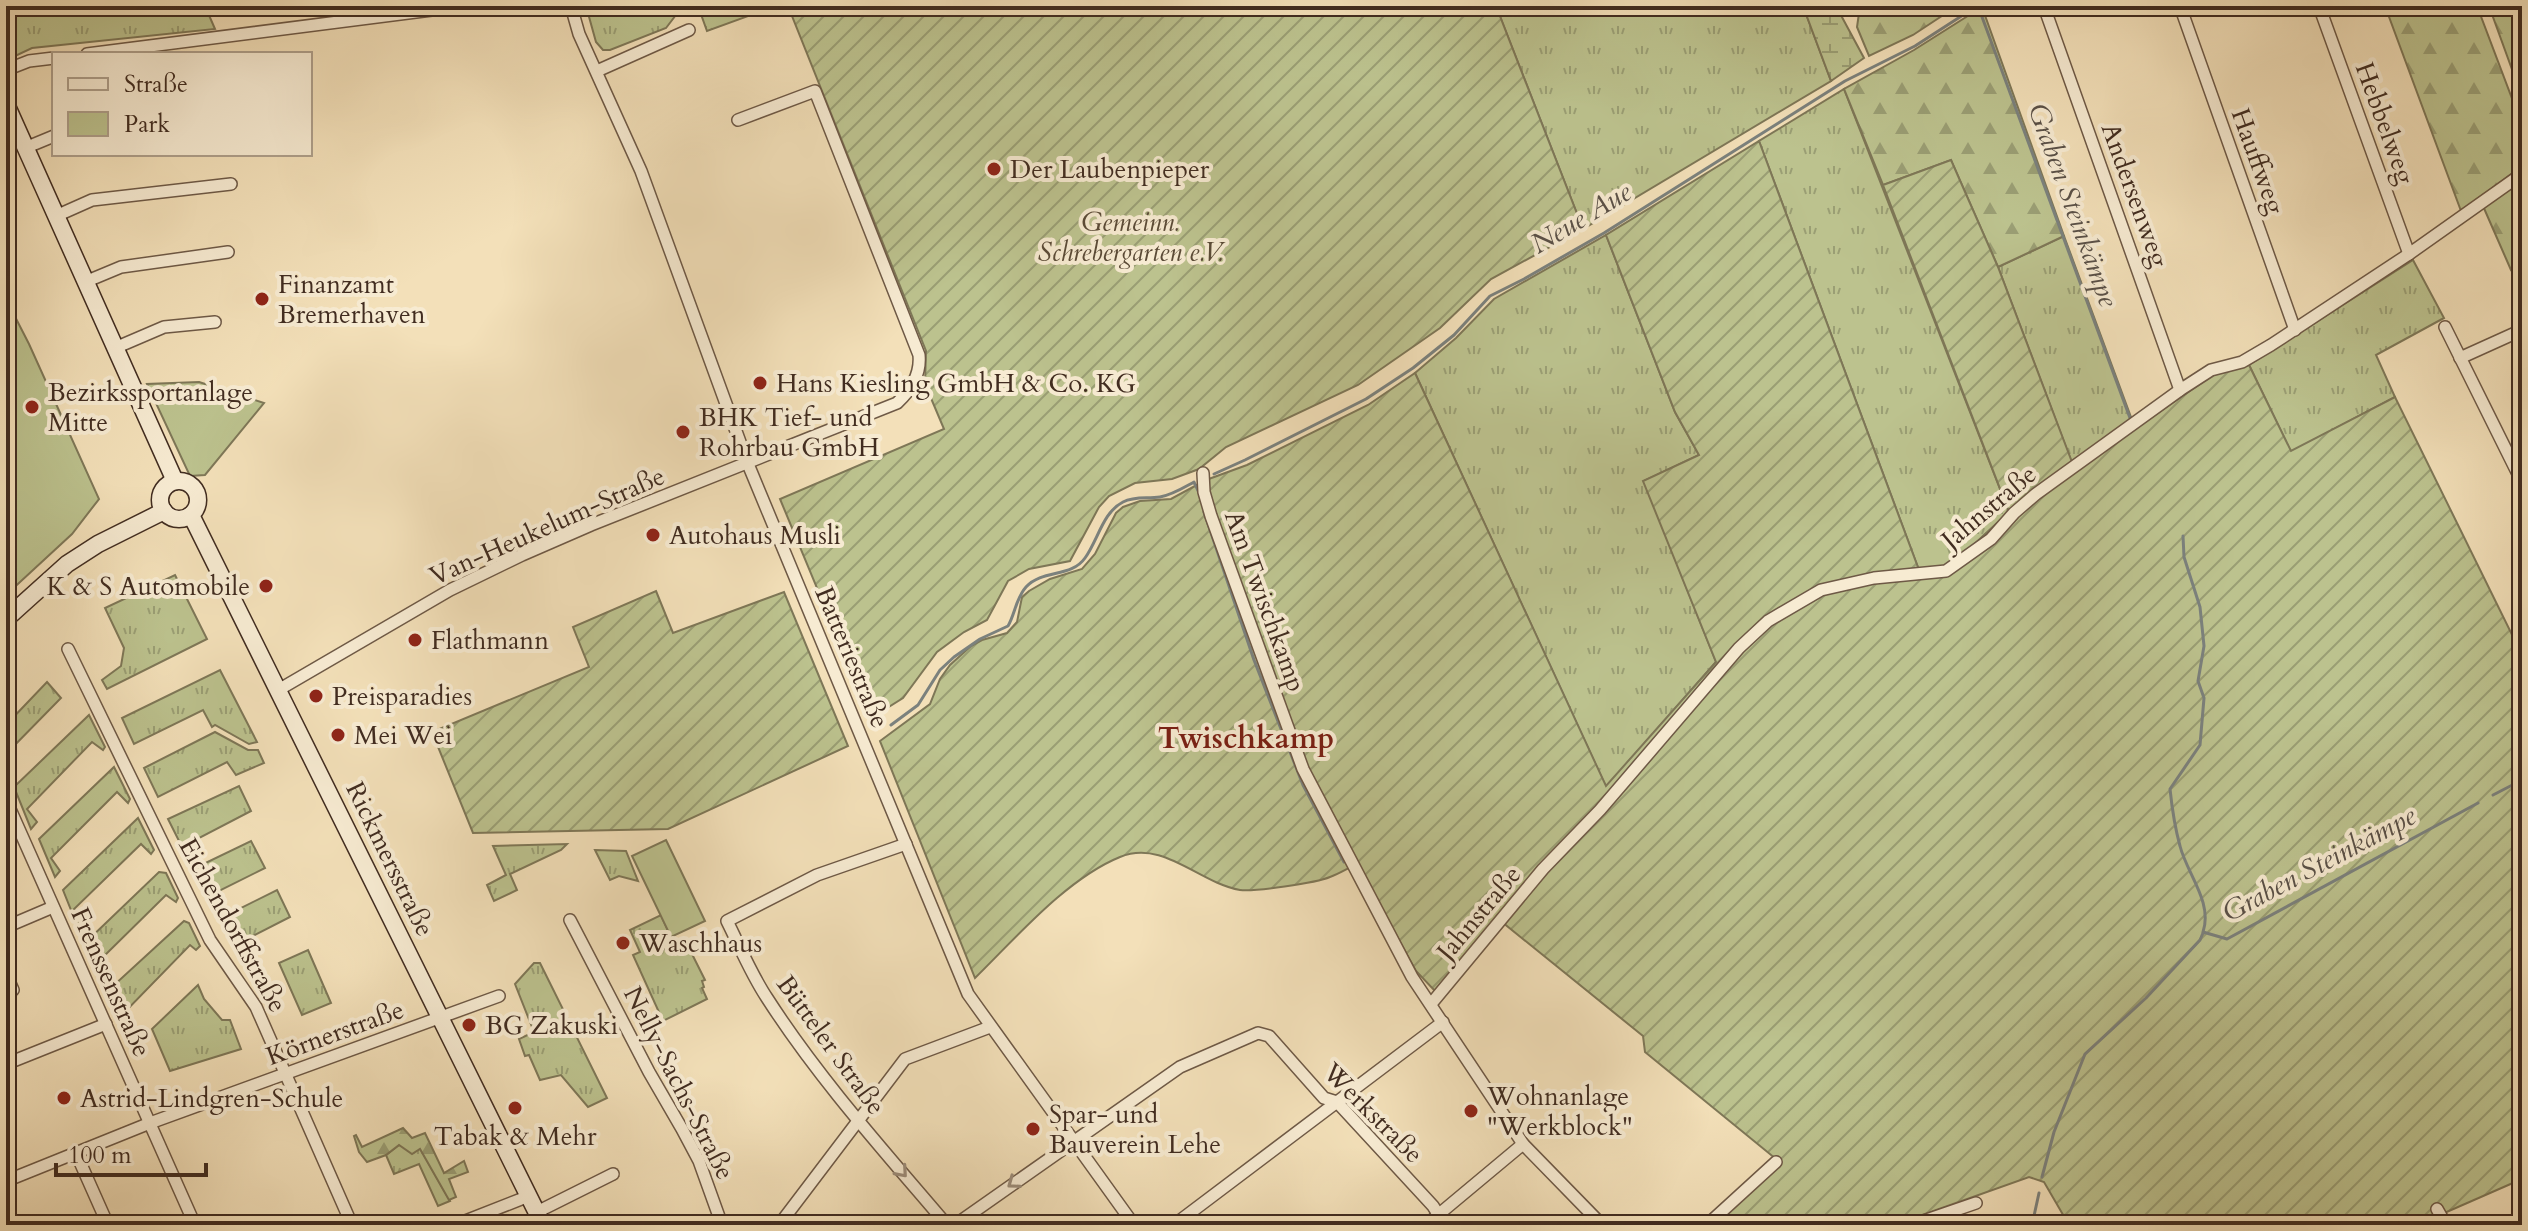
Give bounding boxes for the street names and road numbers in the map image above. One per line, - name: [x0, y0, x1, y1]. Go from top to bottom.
- street label: Hebbelweg: [2347, 57, 2423, 189]
- street label: Hauffweg: [2223, 103, 2293, 219]
- street label: Andersenweg: [2093, 118, 2177, 272]
- street label: Jahnstraße: [1931, 457, 2044, 560]
- street label: Van-Heukelum-Straße: [424, 458, 670, 594]
- street label: Am Twischkamp: [1216, 506, 1314, 696]
- street label: Batteriestraße: [806, 581, 898, 733]
- street label: Rickmersstraße: [337, 776, 443, 942]
- street label: Eichendorffstraße: [171, 832, 295, 1018]
- street label: Jahnstraße: [1426, 858, 1529, 971]
- street label: Frenssenstraße: [63, 902, 159, 1062]
- street label: Bütteler Straße: [769, 968, 893, 1122]
- street label: Nelly-Sachs-Straße: [615, 980, 743, 1186]
- street label: Körnerstraße: [261, 992, 409, 1074]
- street label: Werkstraße: [1314, 1054, 1431, 1171]

